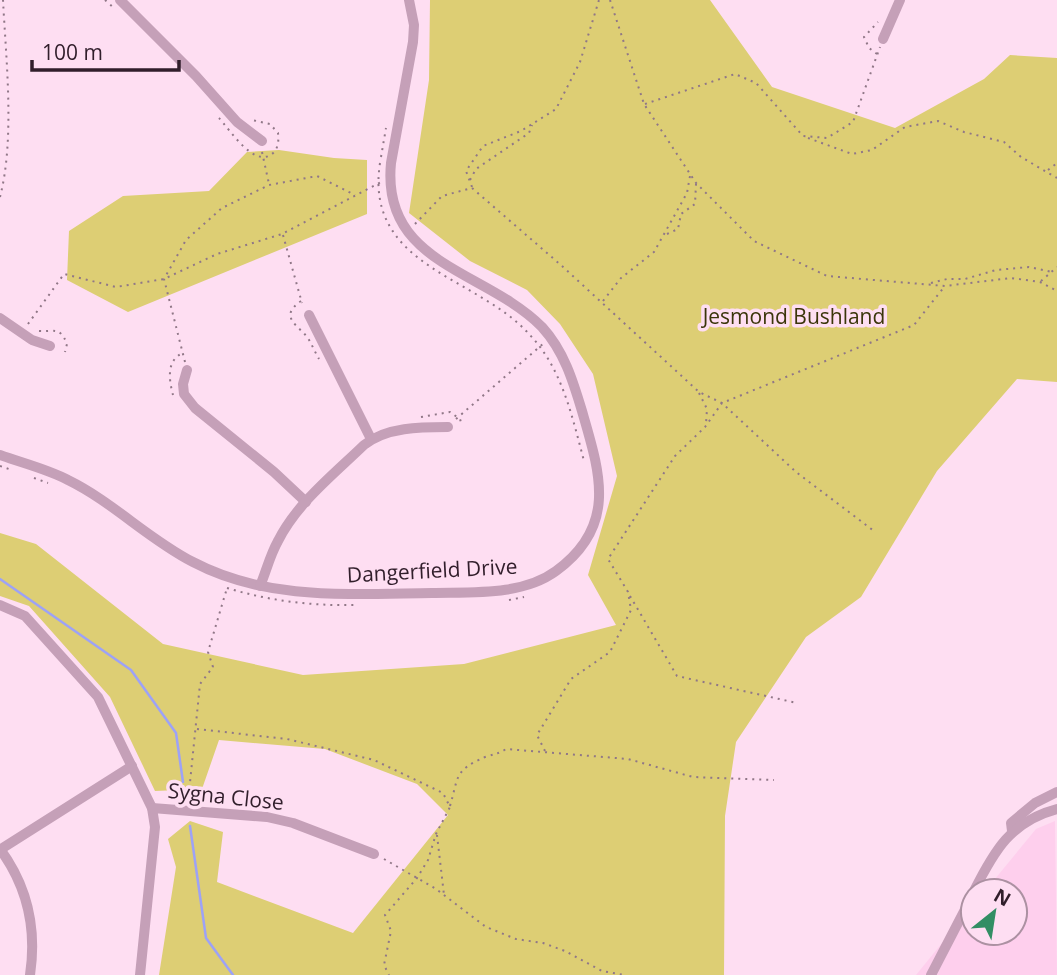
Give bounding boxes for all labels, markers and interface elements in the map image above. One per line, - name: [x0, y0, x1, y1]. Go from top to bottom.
- scale bar: [32, 28, 178, 72]
- text: 100 m: [42, 38, 103, 66]
- park label: Jesmond Bushland: [701, 302, 885, 330]
- street label: Dangerfield Drive: [346, 552, 518, 588]
- street label: Sygna Close: [167, 776, 285, 816]
- north arrow: [959, 877, 1029, 947]
- text: N: [989, 882, 1016, 912]

